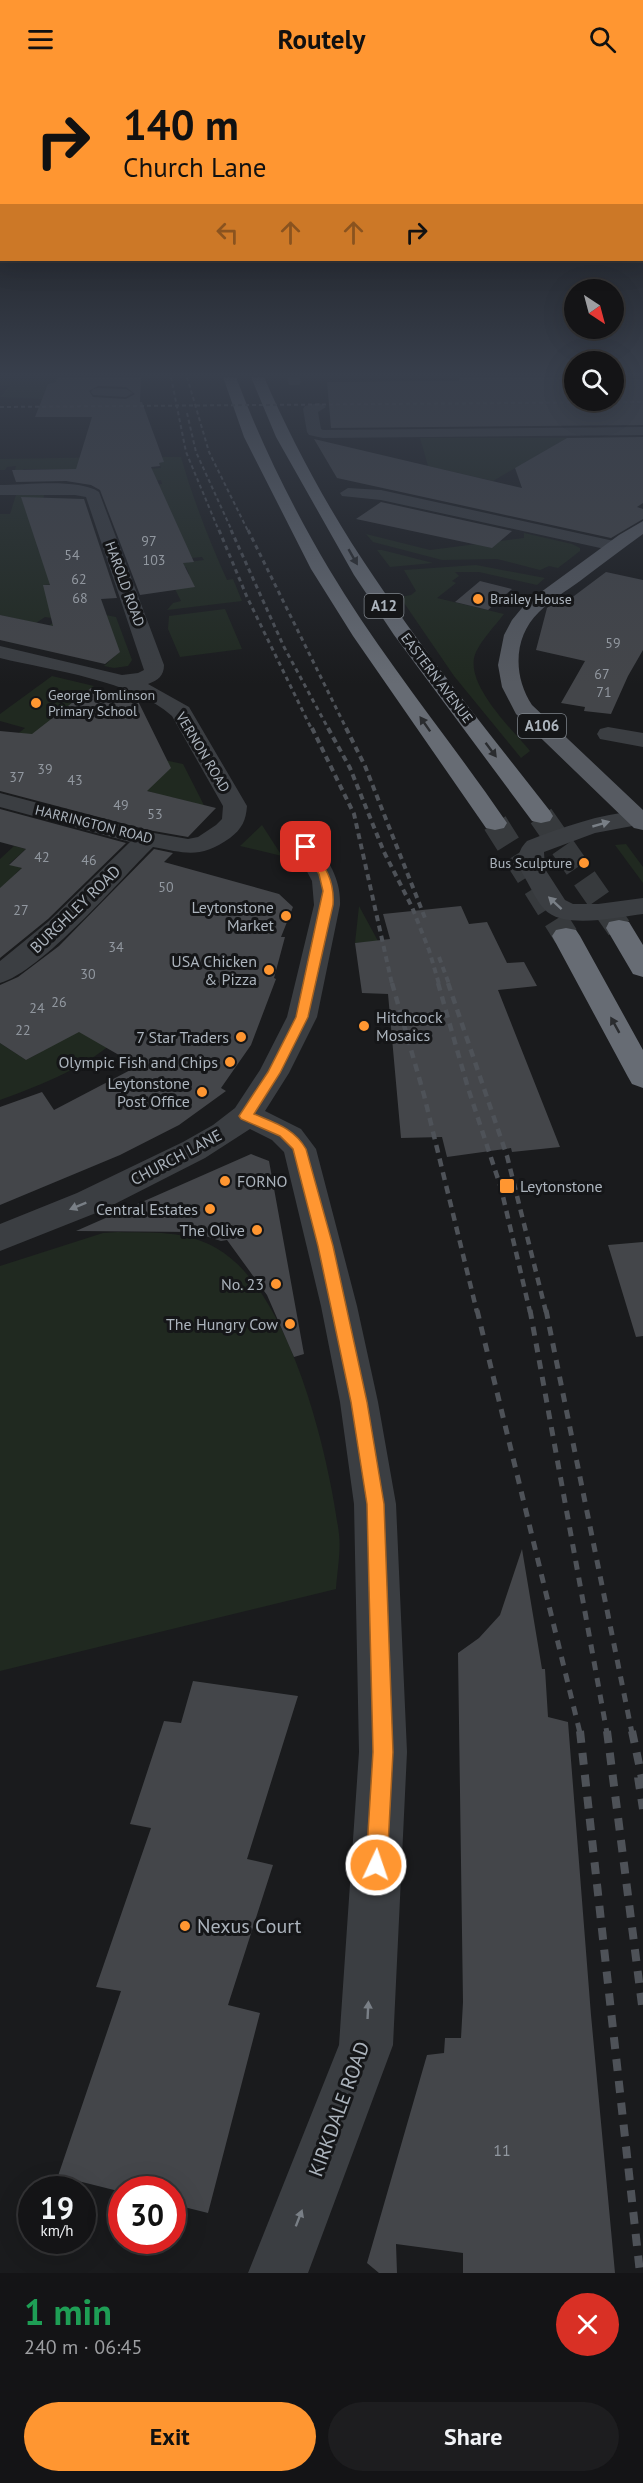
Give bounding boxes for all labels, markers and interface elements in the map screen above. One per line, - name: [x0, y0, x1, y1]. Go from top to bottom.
- text: Routely: [278, 22, 365, 56]
- icon: menu: [24, 23, 57, 56]
- icon: search: [586, 23, 619, 56]
- text: 140 m: [123, 97, 239, 152]
- icon: right: [24, 102, 102, 180]
- text: Church Lane: [123, 150, 266, 184]
- icon: left: [211, 216, 244, 249]
- icon: ahead: [274, 216, 307, 249]
- icon: ahead: [337, 216, 370, 249]
- icon: right: [400, 216, 433, 249]
- north arrow: [564, 279, 624, 339]
- map controls: [564, 279, 624, 411]
- button: search: [564, 351, 624, 411]
- house number: 97: [141, 532, 157, 550]
- street label: HAROLD ROAD: [101, 539, 149, 629]
- house number: 54: [64, 546, 80, 564]
- one-way arrow: [348, 549, 358, 566]
- house number: 103: [143, 551, 165, 569]
- house number: 62: [71, 570, 87, 588]
- house number: 68: [72, 589, 88, 607]
- place label: Brailey House: [490, 590, 572, 608]
- marker: Brailey House: [471, 592, 485, 606]
- road number: A12: [364, 594, 404, 618]
- street label: EASTERN AVENUE: [397, 629, 477, 727]
- house number: 59: [605, 634, 621, 652]
- house number: 67: [594, 665, 610, 683]
- house number: 71: [596, 683, 612, 701]
- place label: George Tomlinson Primary School: [48, 686, 155, 720]
- marker: George Tomlinson Primary School: [29, 696, 43, 710]
- street label: VERNON ROAD: [172, 708, 234, 795]
- road number: A106: [518, 714, 566, 738]
- one-way arrow: [419, 716, 431, 732]
- one-way arrow: [485, 742, 497, 758]
- house number: 39: [37, 760, 53, 778]
- house number: 37: [9, 768, 25, 786]
- house number: 43: [67, 771, 83, 789]
- house number: 49: [113, 796, 129, 814]
- street label: HARRINGTON ROAD: [33, 801, 155, 847]
- house number: 53: [147, 805, 163, 823]
- one-way arrow: [592, 819, 610, 828]
- pin: [280, 821, 331, 872]
- icon: arrive: [289, 830, 322, 863]
- house number: 42: [34, 848, 50, 866]
- house number: 46: [81, 851, 97, 869]
- place label: Bus Sculpture: [490, 854, 572, 872]
- marker: Bus Sculpture: [577, 856, 591, 870]
- street label: BURGHLEY ROAD: [26, 861, 124, 957]
- house number: 50: [158, 878, 174, 896]
- one-way arrow: [548, 896, 563, 910]
- place label: Leytonstone Market: [191, 897, 275, 935]
- house number: 27: [13, 901, 29, 919]
- marker: Leytonstone Market: [279, 909, 293, 923]
- house number: 34: [108, 938, 124, 956]
- place label: USA Chicken & Pizza: [171, 951, 257, 989]
- marker: USA Chicken & Pizza: [262, 963, 276, 977]
- house number: 30: [80, 965, 96, 983]
- house number: 26: [51, 993, 67, 1011]
- house number: 24: [29, 999, 45, 1017]
- place label: Hitchcock Mosaics: [376, 1007, 443, 1045]
- one-way arrow: [610, 1017, 620, 1034]
- marker: Hitchcock Mosaics: [357, 1019, 371, 1033]
- house number: 22: [15, 1021, 31, 1039]
- place label: 7 Star Traders: [136, 1027, 229, 1047]
- marker: 7 Star Traders: [234, 1030, 248, 1044]
- place label: Olympic Fish and Chips: [58, 1052, 218, 1072]
- marker: Olympic Fish and Chips: [223, 1055, 237, 1069]
- place label: Leytonstone Post Office: [107, 1073, 190, 1111]
- marker: Leytonstone Post Office: [195, 1085, 209, 1099]
- street label: CHURCH LANE: [127, 1125, 225, 1189]
- place label: FORNO: [237, 1171, 288, 1191]
- marker: FORNO: [218, 1174, 232, 1188]
- place label: Leytonstone: [520, 1176, 603, 1196]
- marker: Leytonstone: [498, 1177, 516, 1195]
- place label: Central Estates: [96, 1199, 198, 1219]
- one-way arrow: [69, 1202, 87, 1211]
- marker: Central Estates: [203, 1202, 217, 1216]
- place label: The Olive: [179, 1220, 245, 1240]
- marker: The Olive: [250, 1223, 264, 1237]
- place label: No. 23: [221, 1274, 264, 1294]
- marker: No. 23: [269, 1277, 283, 1291]
- place label: The Hungry Cow: [166, 1314, 278, 1334]
- marker: The Hungry Cow: [283, 1317, 297, 1331]
- position arrow: [344, 1833, 408, 1897]
- place label: Nexus Court: [197, 1913, 302, 1939]
- marker: Nexus Court: [178, 1919, 192, 1933]
- one-way arrow: [363, 2001, 372, 2020]
- street label: KIRKDALE ROAD: [303, 2038, 375, 2180]
- house number: 11: [493, 2140, 511, 2160]
- speed limit sign: 30: [108, 2176, 186, 2254]
- text: 19: [40, 2188, 74, 2227]
- one-way arrow: [294, 2209, 304, 2227]
- text: km/h: [41, 2221, 73, 2240]
- text: 1 min: [24, 2288, 112, 2335]
- button: close: [556, 2293, 619, 2356]
- text: 240 m · 06:45: [24, 2334, 142, 2360]
- button: Exit: [24, 2402, 316, 2471]
- button: Share: [328, 2402, 619, 2471]

